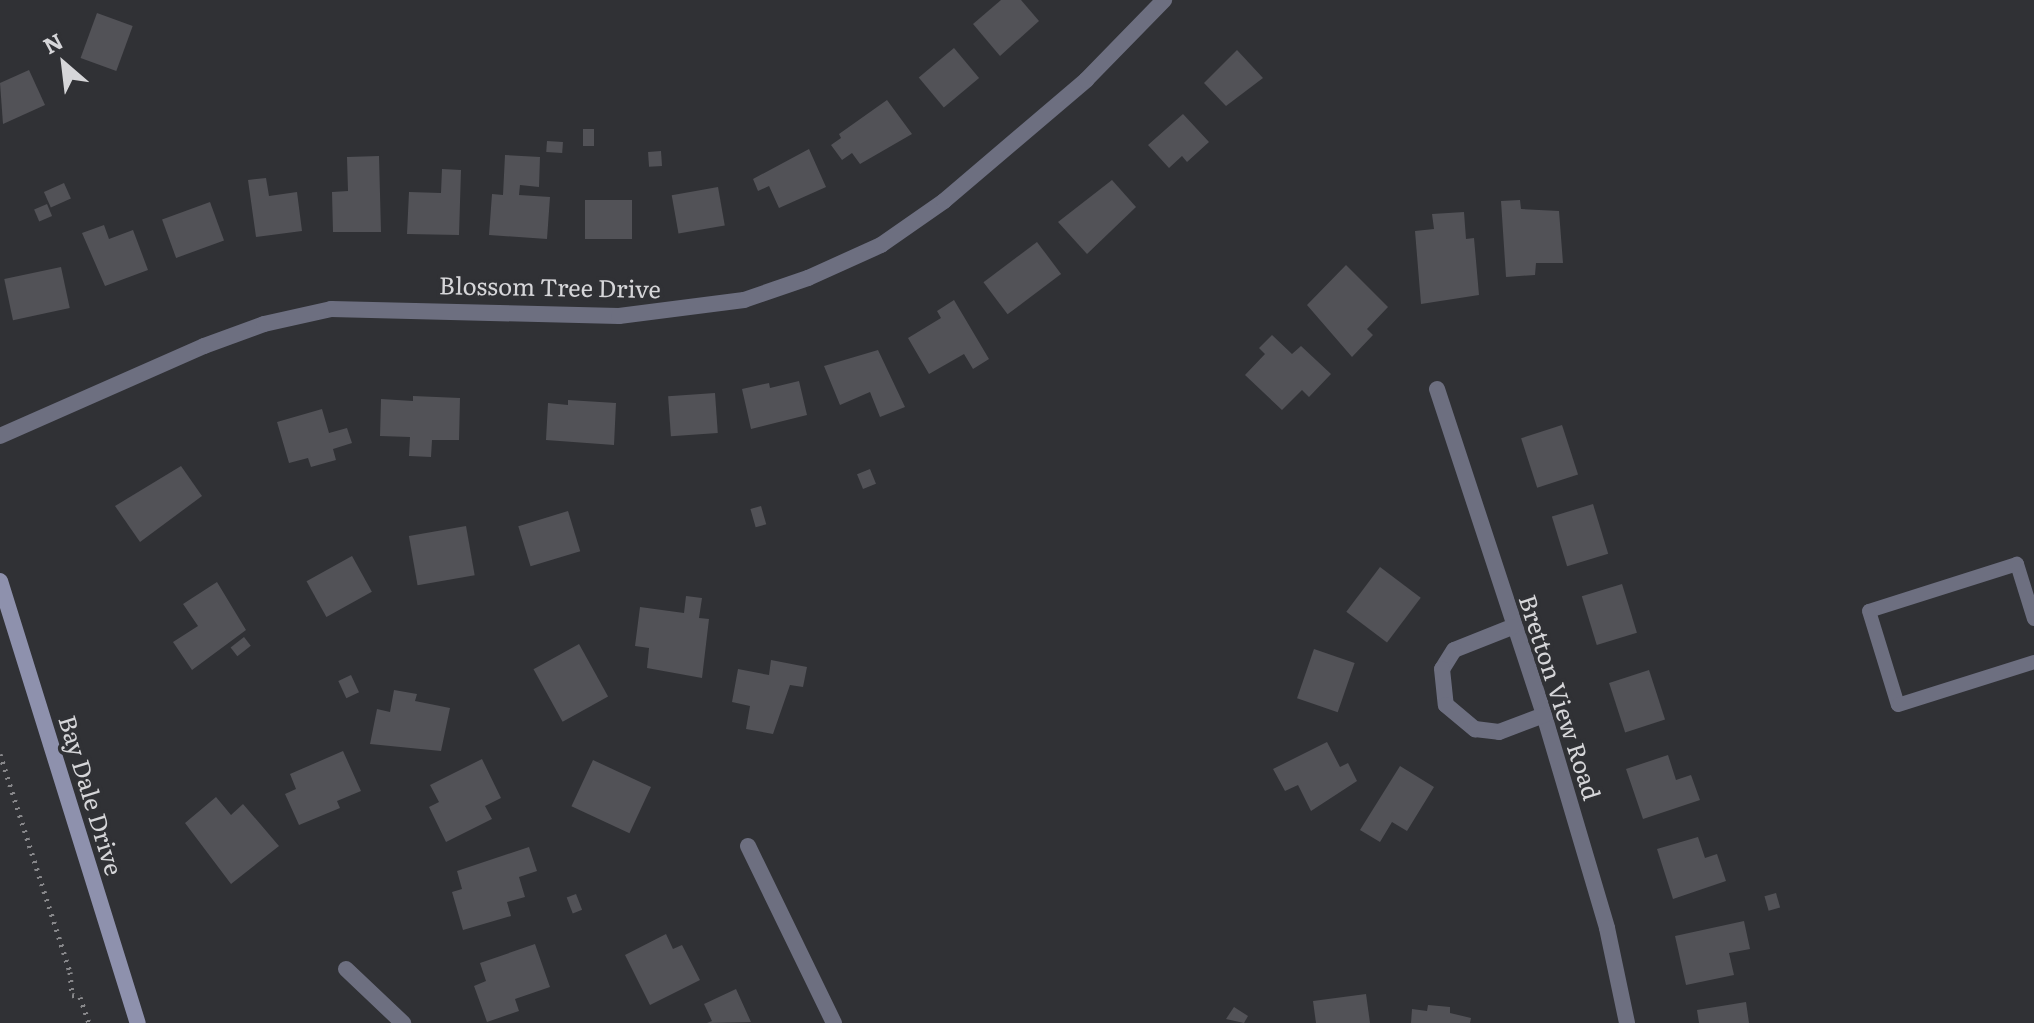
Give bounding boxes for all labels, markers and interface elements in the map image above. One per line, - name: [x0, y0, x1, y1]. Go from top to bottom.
- text: N: [37, 23, 68, 61]
- north arrow: [24, 24, 104, 104]
- street label: Blossom Tree Drive: [439, 270, 661, 302]
- street label: Bretton View Road: [1514, 591, 1608, 803]
- street label: Bay Dale Drive: [54, 712, 130, 878]

